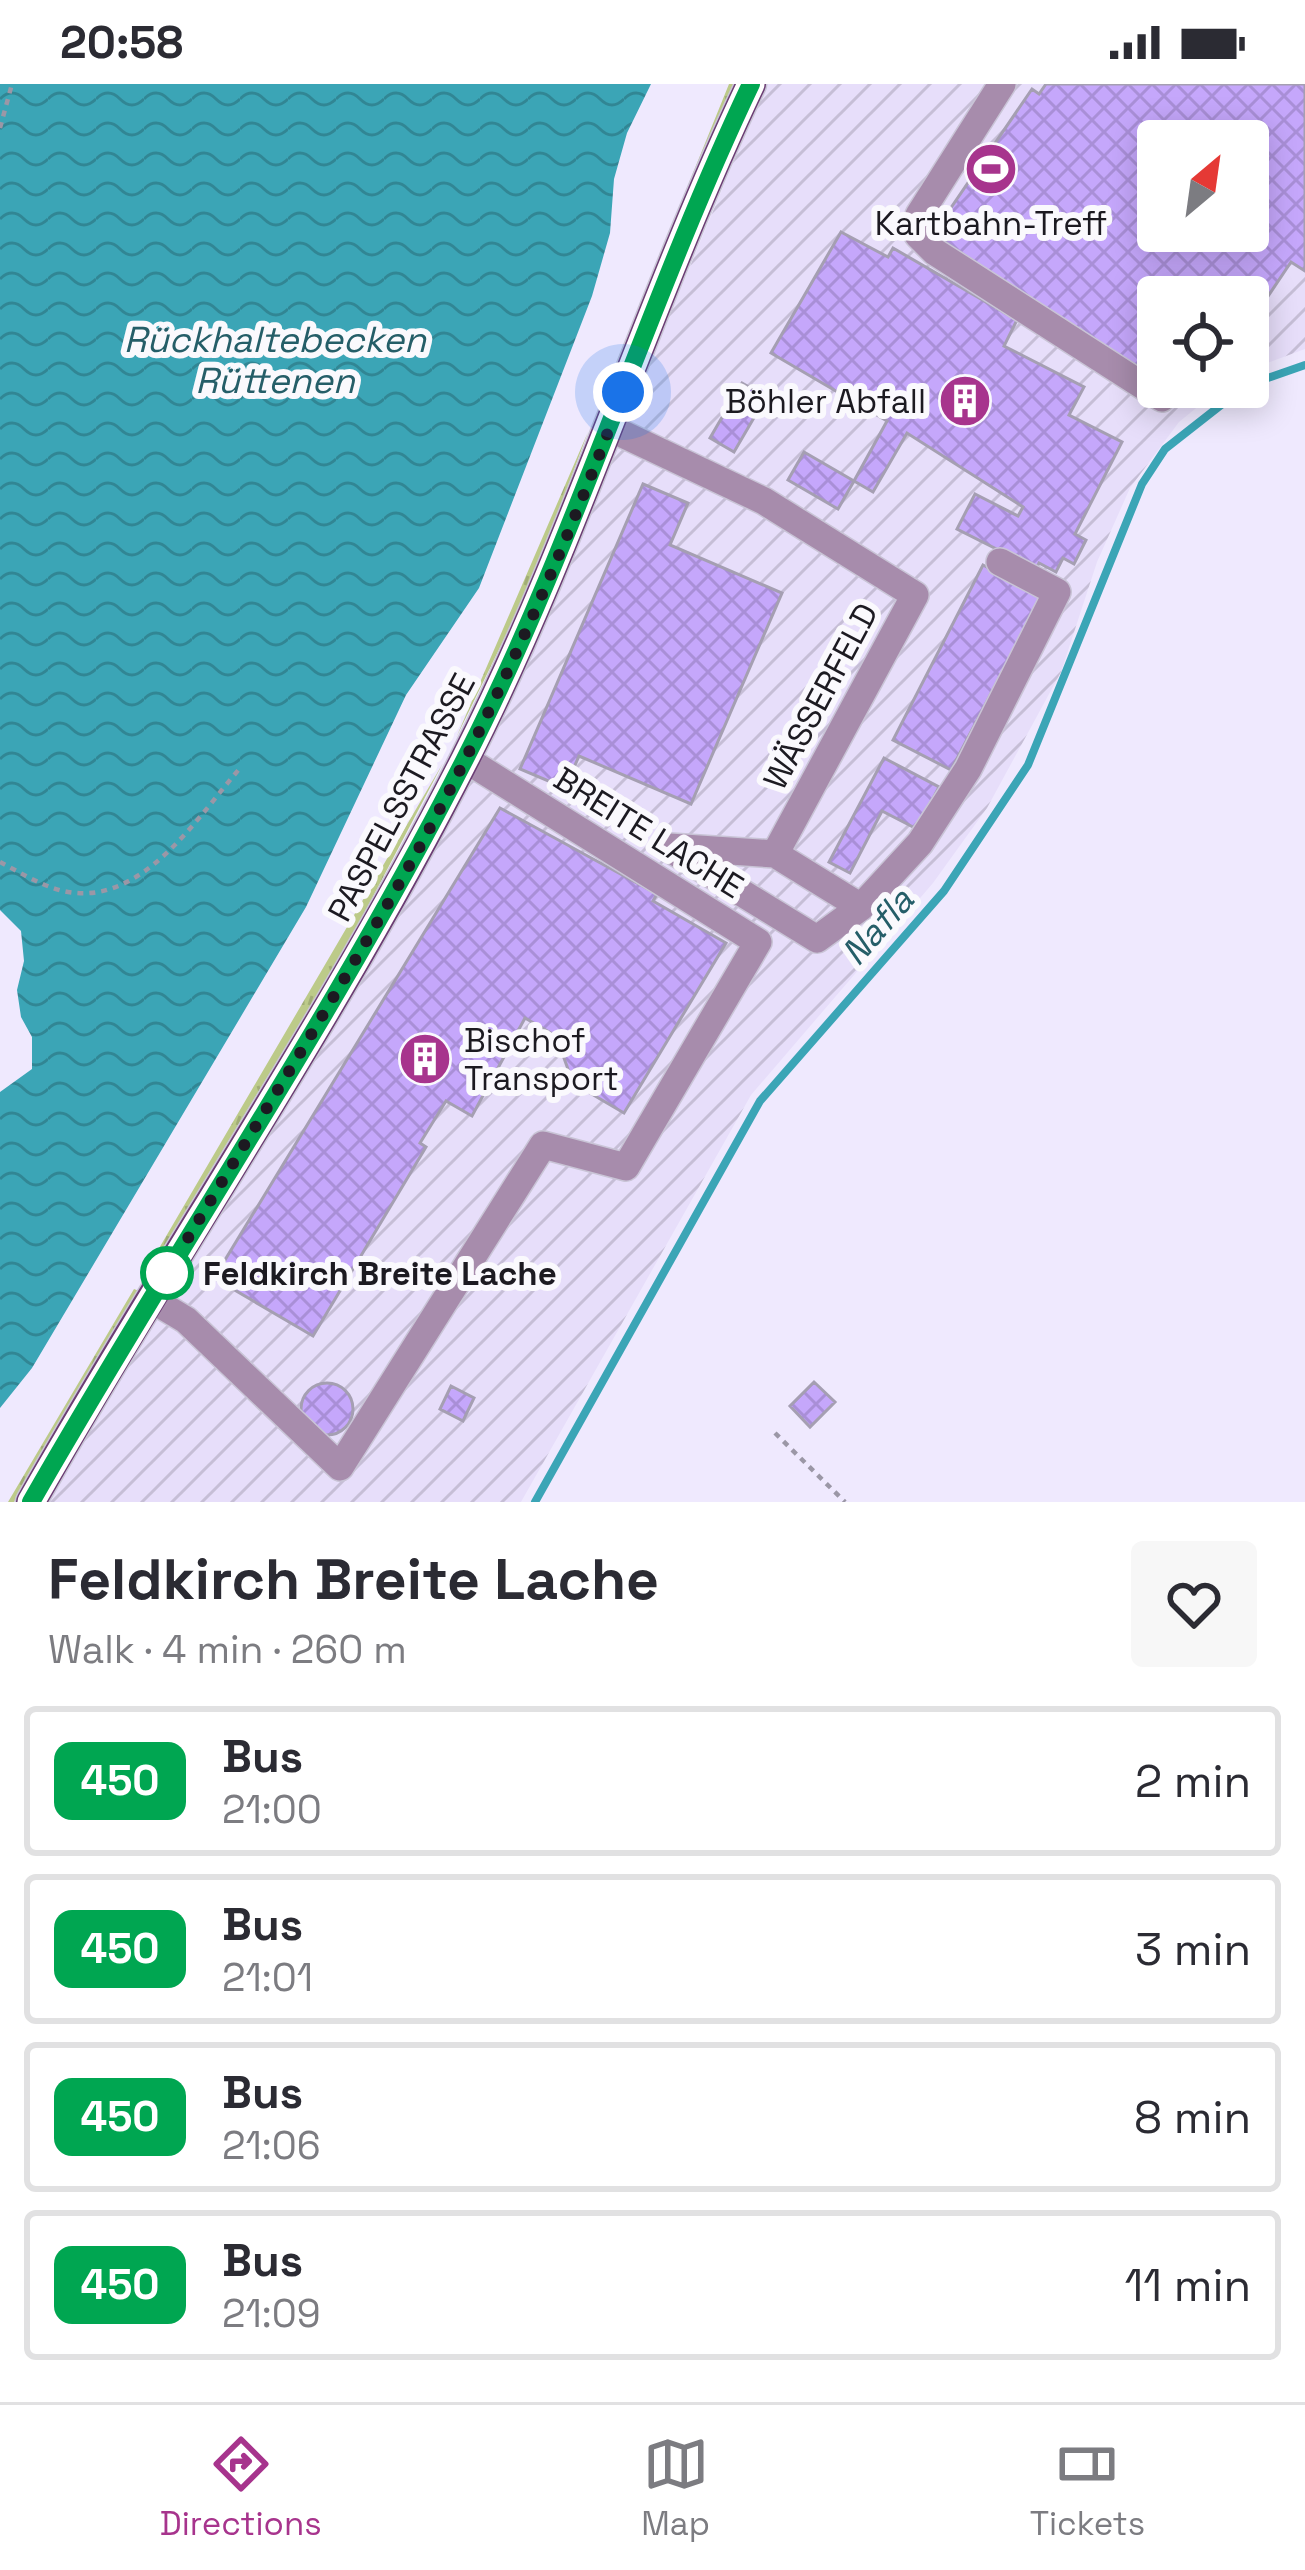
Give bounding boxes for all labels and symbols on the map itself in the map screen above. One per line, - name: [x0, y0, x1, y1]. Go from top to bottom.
- north arrow: [1137, 120, 1269, 252]
- sports icon: Kartbahn-Treff: [963, 141, 1019, 197]
- place label: Kartbahn-Treff: [875, 203, 1107, 245]
- water label: Rückhaltebecken Rüttenen: [124, 317, 427, 404]
- your location: [593, 362, 653, 422]
- building icon: Böhler Abfall: [937, 373, 993, 429]
- place label: Böhler Abfall: [725, 381, 926, 423]
- street label: WÄSSERFELD: [754, 596, 888, 797]
- street label: PASPELSSTRASSE: [319, 666, 485, 929]
- street label: BREITE LACHE: [546, 758, 751, 908]
- water label: Nafla: [832, 878, 924, 975]
- place label: Bischof Transport: [464, 1020, 619, 1100]
- building icon: Bischof Transport: [397, 1031, 453, 1087]
- marker: Feldkirch Breite Lache: [142, 1248, 192, 1298]
- place label: Feldkirch Breite Lache: [203, 1253, 557, 1295]

